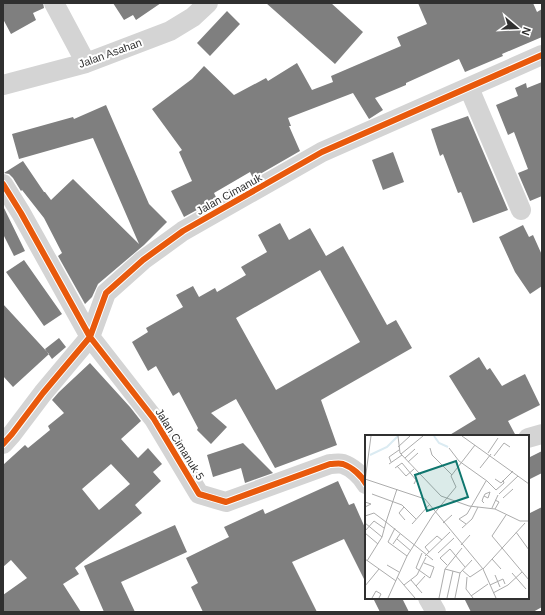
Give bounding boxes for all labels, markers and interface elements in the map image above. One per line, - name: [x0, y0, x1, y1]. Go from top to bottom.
- north arrow: [497, 8, 537, 48]
- text: N: [519, 26, 533, 37]
- street label: Jalan Asahan: [77, 36, 143, 70]
- street label: Jalan Cimanuk: [194, 171, 264, 217]
- street label: Jalan Cimanuk 5: [153, 406, 207, 482]
- inset map: [365, 435, 529, 599]

